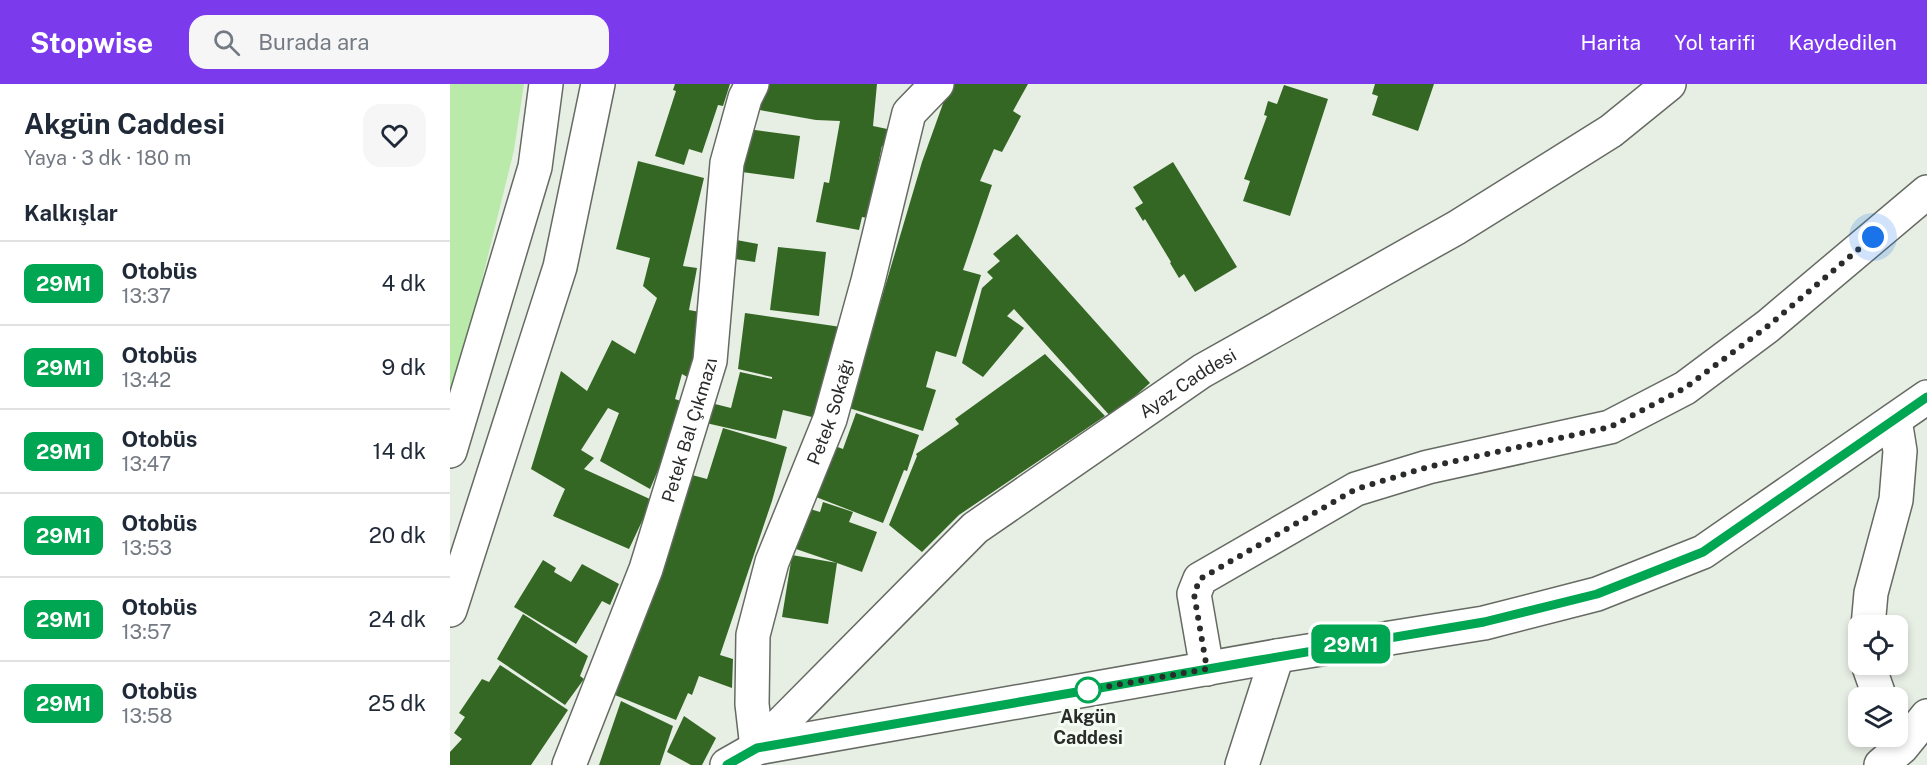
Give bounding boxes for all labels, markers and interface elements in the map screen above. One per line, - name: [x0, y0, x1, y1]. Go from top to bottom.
- search box: [189, 15, 609, 69]
- text: Stopwise: [30, 26, 153, 59]
- icon: search: [210, 26, 243, 59]
- text: Burada ara: [258, 29, 369, 55]
- text: Harita: [1581, 30, 1641, 55]
- text: Yol tarifi: [1674, 30, 1755, 55]
- text: Kaydedilen: [1788, 30, 1897, 55]
- button: heart: [363, 104, 426, 167]
- text: Akgün Caddesi: [24, 107, 225, 140]
- text: Yaya · 3 dk · 180 m: [24, 146, 191, 170]
- text: Kalkışlar: [24, 200, 118, 226]
- your location: [1858, 222, 1888, 252]
- text: Otobüs: [121, 258, 197, 284]
- text: 4 dk: [381, 270, 426, 296]
- text: 29M1: [36, 271, 91, 296]
- text: 13:37: [121, 284, 171, 308]
- text: Otobüs: [121, 342, 197, 368]
- street label: Ayaz Caddesi: [1135, 344, 1239, 422]
- text: 9 dk: [382, 354, 426, 380]
- text: 29M1: [36, 355, 91, 380]
- street label: Petek Sokağı: [802, 356, 857, 468]
- street label: Petek Bal Çıkmazı: [657, 357, 721, 505]
- text: 13:42: [121, 368, 171, 392]
- text: Otobüs: [121, 426, 197, 452]
- text: 14 dk: [373, 438, 426, 464]
- text: 29M1: [36, 439, 91, 464]
- text: 13:47: [121, 452, 171, 476]
- text: Otobüs: [121, 510, 197, 536]
- text: 20 dk: [369, 522, 426, 548]
- text: 29M1: [36, 523, 91, 548]
- text: 13:53: [121, 536, 172, 560]
- text: Otobüs: [121, 594, 197, 620]
- text: 24 dk: [368, 606, 426, 632]
- text: 29M1: [36, 607, 91, 632]
- map controls: [1848, 615, 1908, 747]
- button: locate: [1848, 615, 1908, 675]
- text: 13:57: [121, 620, 172, 644]
- line badge: 29M1: [1309, 624, 1393, 664]
- text: 29M1: [1323, 632, 1379, 657]
- marker: Akgün Caddesi: [1075, 677, 1101, 703]
- text: Otobüs: [121, 678, 197, 704]
- button: layers: [1848, 687, 1908, 747]
- text: 25 dk: [368, 690, 426, 716]
- text: 29M1: [36, 691, 91, 716]
- text: 13:58: [121, 704, 172, 728]
- place label: Akgün Caddesi: [1053, 706, 1123, 748]

